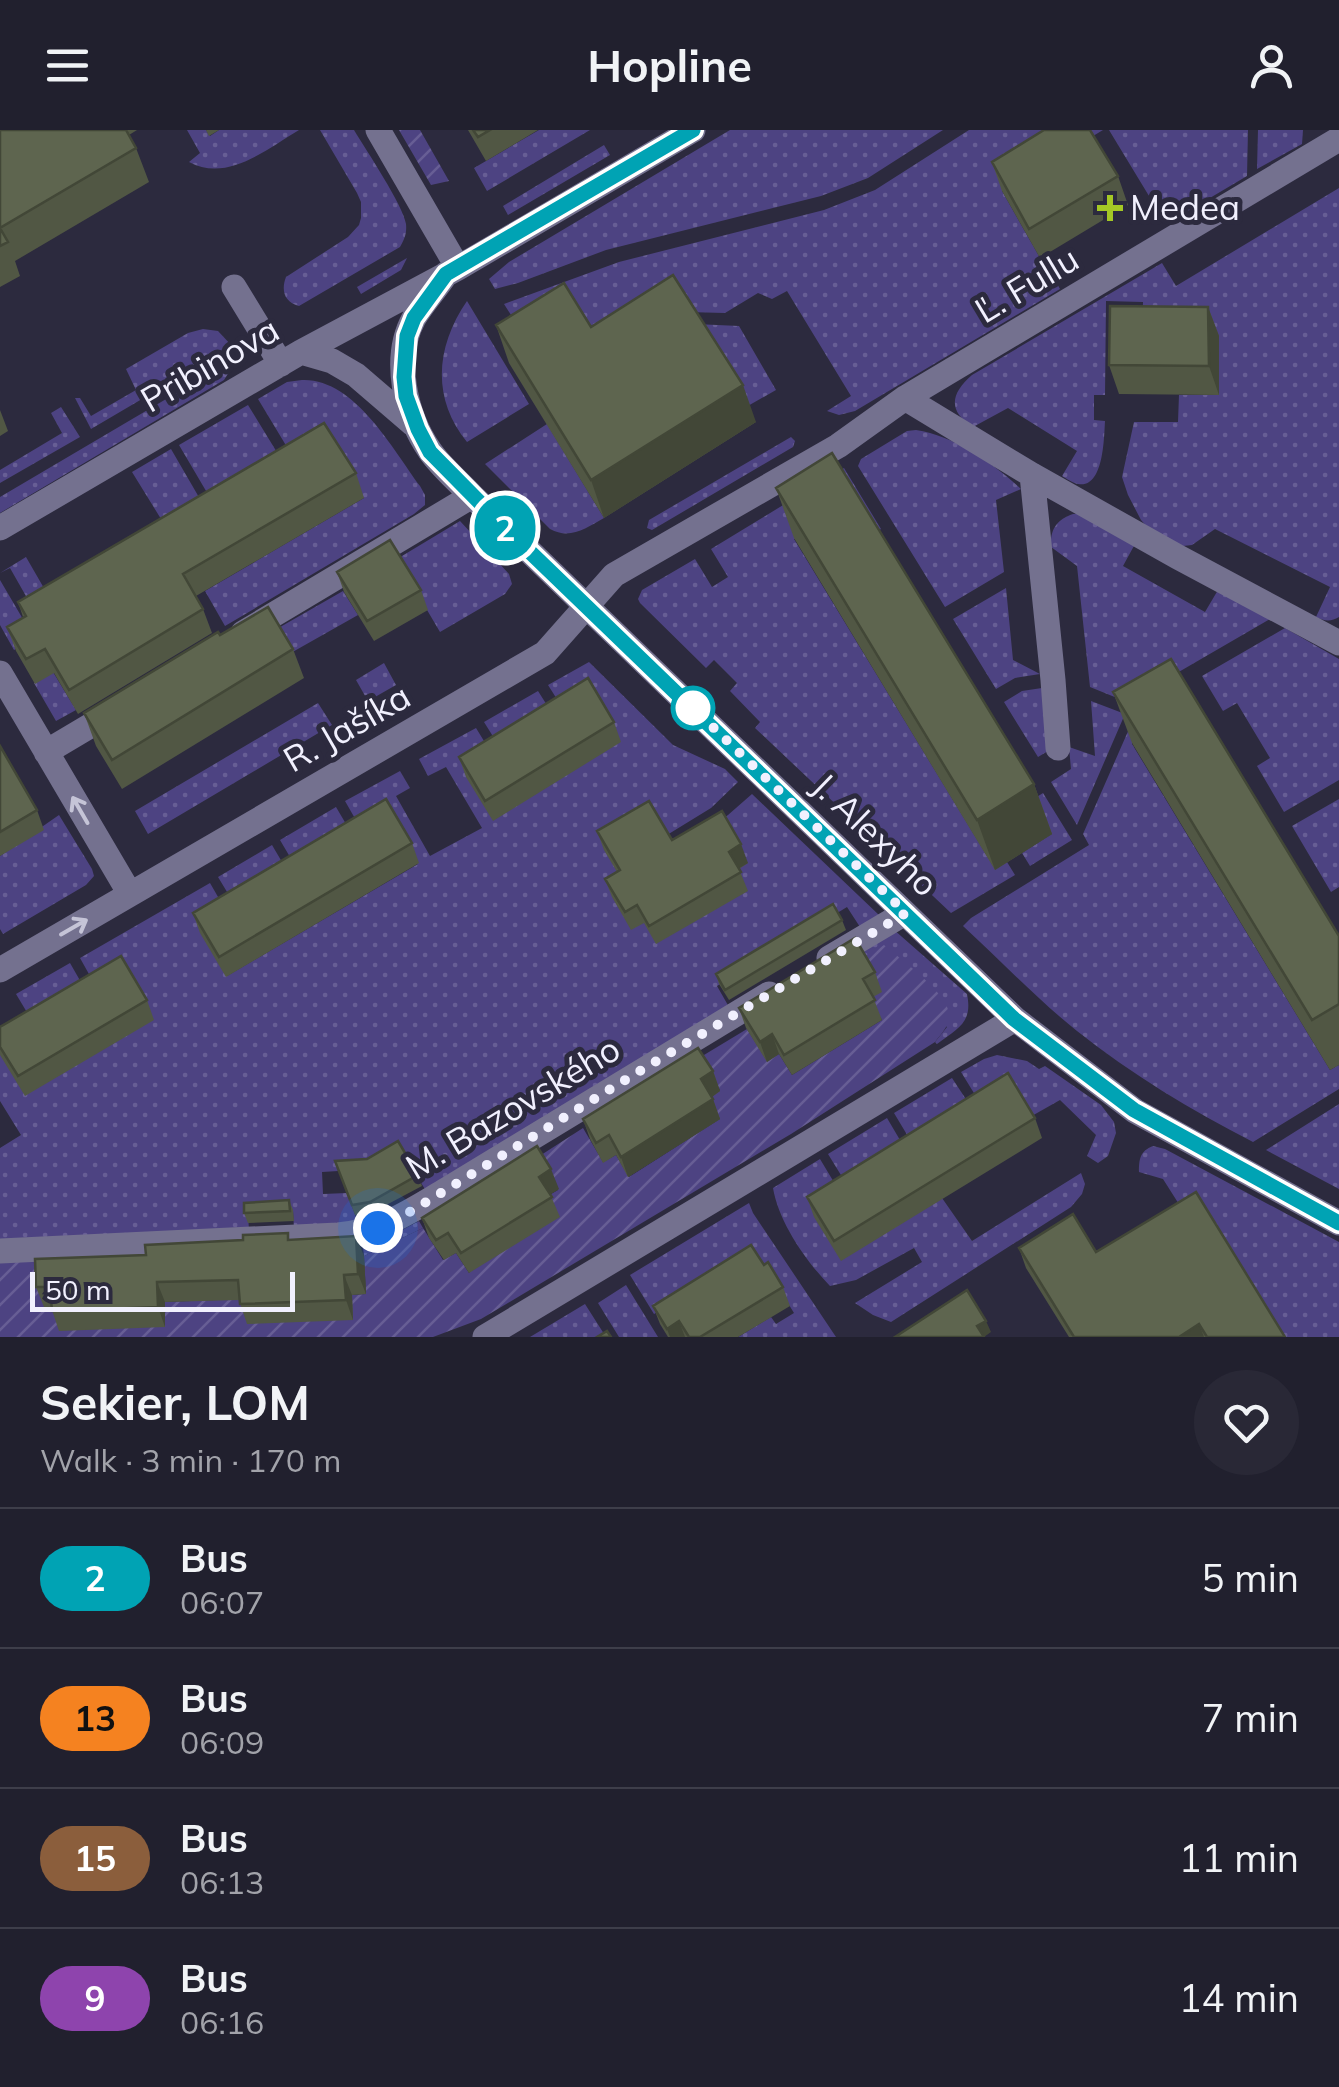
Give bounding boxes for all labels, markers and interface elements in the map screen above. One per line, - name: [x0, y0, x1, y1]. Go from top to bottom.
- text: Hopline: [587, 37, 752, 93]
- icon: menu: [40, 38, 95, 93]
- icon: person: [1244, 38, 1299, 93]
- place label: Medea: [1130, 185, 1240, 229]
- marker: Medea: [1099, 197, 1121, 219]
- street label: Ľ. Fullu: [967, 236, 1086, 332]
- street label: Pribinova: [133, 307, 286, 421]
- line badge: 2: [472, 496, 538, 560]
- text: 2: [494, 506, 516, 550]
- street label: R. Jašíka: [275, 673, 418, 781]
- unlabelled marker: [672, 687, 714, 729]
- street label: J. Alexyho: [803, 763, 948, 905]
- one-way arrow: [70, 796, 90, 826]
- one-way arrow: [59, 917, 87, 937]
- street label: M. Bazovského: [397, 1026, 628, 1188]
- your location: [353, 1203, 403, 1253]
- scale bar: [30, 1267, 295, 1312]
- text: 50 m: [45, 1272, 111, 1307]
- button: heart: [1194, 1370, 1299, 1475]
- text: Sekier, LOM: [40, 1372, 310, 1432]
- text: Walk · 3 min · 170 m: [40, 1440, 341, 1480]
- text: Bus: [180, 1534, 248, 1582]
- text: 5 min: [1202, 1554, 1299, 1602]
- text: 2: [84, 1556, 106, 1600]
- text: 06:07: [180, 1582, 264, 1622]
- text: Bus: [180, 1674, 248, 1722]
- text: 7 min: [1202, 1694, 1299, 1742]
- text: 13: [74, 1696, 116, 1740]
- text: 06:09: [180, 1722, 264, 1762]
- text: Bus: [180, 1814, 248, 1862]
- text: 11 min: [1179, 1834, 1299, 1882]
- text: 15: [74, 1836, 116, 1880]
- text: 06:13: [180, 1862, 264, 1902]
- text: Bus: [180, 1954, 248, 2002]
- text: 14 min: [1179, 1974, 1299, 2022]
- text: 9: [84, 1976, 106, 2020]
- text: 06:16: [180, 2002, 264, 2042]

